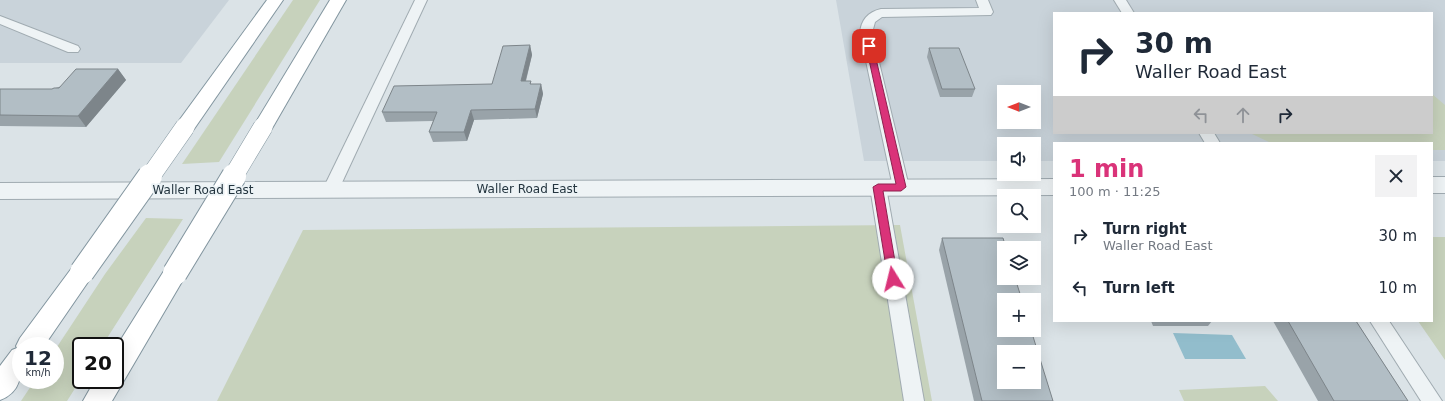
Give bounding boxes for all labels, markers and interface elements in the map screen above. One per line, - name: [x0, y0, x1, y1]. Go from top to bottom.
- text: 30 m: [1135, 27, 1213, 60]
- icon: right: [1069, 28, 1121, 80]
- pin: [852, 29, 886, 63]
- icon: arrive: [858, 35, 880, 57]
- text: Waller Road East: [1135, 61, 1287, 82]
- north arrow: [997, 85, 1041, 129]
- map controls: [997, 85, 1041, 389]
- icon: left: [1190, 104, 1212, 126]
- icon: ahead: [1232, 104, 1254, 126]
- icon: right: [1274, 104, 1296, 126]
- button: sound: [997, 137, 1041, 181]
- text: 1 min: [1069, 155, 1144, 183]
- button: close: [1375, 155, 1417, 197]
- street label: Waller Road East: [476, 182, 578, 196]
- street label: Waller Road East: [152, 183, 254, 197]
- text: 100 m · 11:25: [1069, 184, 1160, 199]
- button: search: [997, 189, 1041, 233]
- text: Turn right: [1103, 220, 1187, 238]
- icon: right: [1069, 225, 1091, 247]
- text: 30 m: [1379, 227, 1417, 245]
- text: Waller Road East: [1103, 238, 1213, 253]
- button: layers: [997, 241, 1041, 285]
- position arrow: [872, 258, 914, 300]
- icon: left: [1069, 277, 1091, 299]
- text: Turn left: [1103, 279, 1175, 297]
- text: 10 m: [1379, 279, 1417, 297]
- button: +: [997, 293, 1041, 337]
- speed limit sign: 20: [72, 337, 124, 389]
- button: −: [997, 345, 1041, 389]
- text: 12: [24, 346, 52, 370]
- text: km/h: [25, 367, 51, 378]

